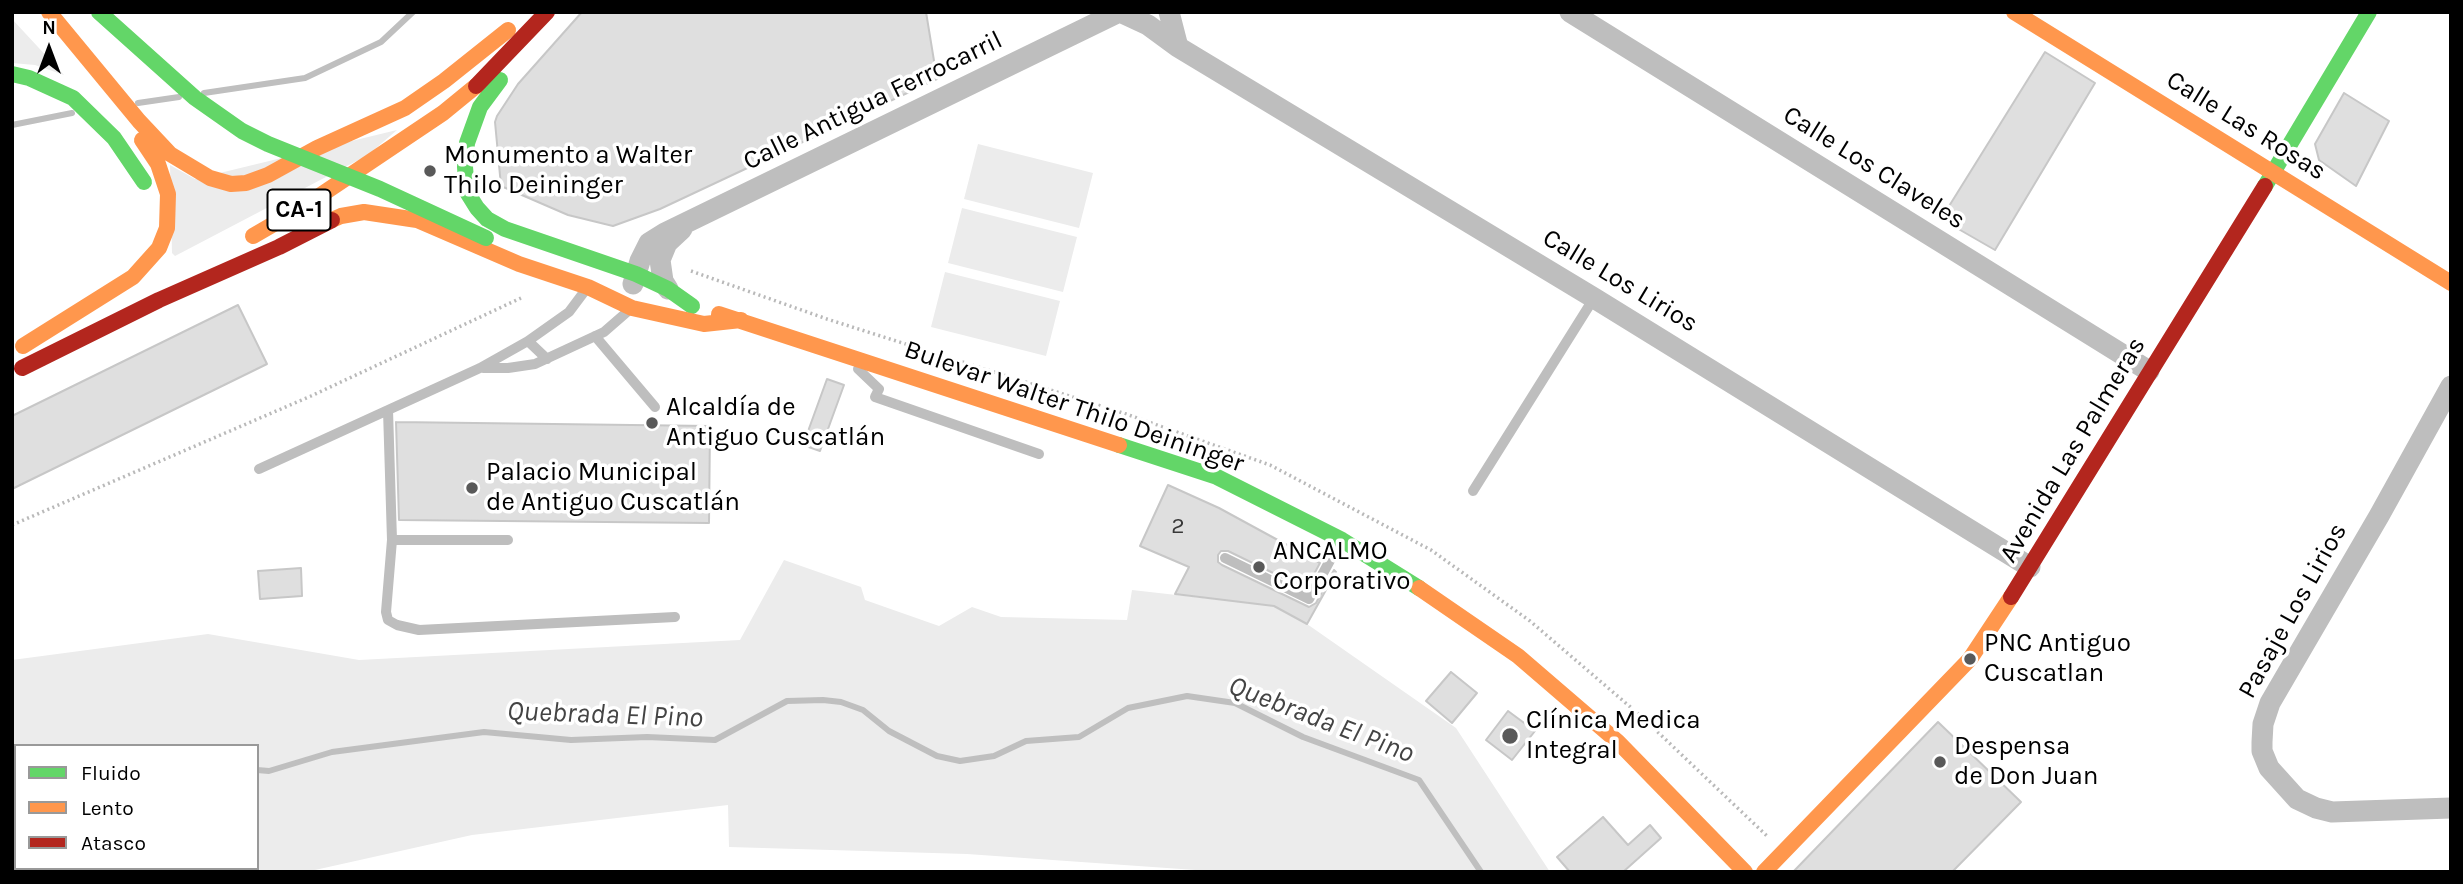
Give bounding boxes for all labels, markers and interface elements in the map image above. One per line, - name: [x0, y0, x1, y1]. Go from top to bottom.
- north arrow: [14, 14, 84, 84]
- text: N: [42, 17, 56, 39]
- street label: Calle Antigua Ferrocarril: [738, 25, 1008, 177]
- street label: Calle Las Rosas: [2160, 64, 2332, 188]
- street label: Calle Los Claveles: [1777, 99, 1971, 237]
- place label: Monumento a Walter Thilo Deininger: [444, 140, 692, 202]
- marker: Monumento a Walter Thilo Deininger: [422, 163, 438, 179]
- road number: CA-1: [268, 190, 330, 230]
- street label: Calle Los Lirios: [1537, 222, 1703, 340]
- street label: Avenida Las Palmeras: [1993, 332, 2153, 568]
- street label: Bulevar Walter Thilo Deininger: [900, 334, 1248, 480]
- place label: Alcaldía de Antiguo Cuscatlán: [666, 392, 885, 453]
- marker: Alcaldía de Antiguo Cuscatlán: [644, 415, 660, 431]
- place label: Palacio Municipal de Antiguo Cuscatlán: [486, 457, 740, 518]
- marker: Palacio Municipal de Antiguo Cuscatlán: [464, 480, 480, 496]
- house number: 2: [1171, 512, 1185, 540]
- street label: Pasaje Los Lirios: [2232, 518, 2354, 704]
- place label: ANCALMO Corporativo: [1273, 536, 1410, 598]
- marker: ANCALMO Corporativo: [1251, 559, 1267, 575]
- place label: PNC Antiguo Cuscatlan: [1984, 628, 2131, 690]
- marker: PNC Antiguo Cuscatlan: [1962, 651, 1978, 667]
- water label: Quebrada El Pino: [1224, 669, 1418, 771]
- water label: Quebrada El Pino: [507, 695, 703, 735]
- place label: Clínica Medica Integral: [1526, 705, 1701, 766]
- marker: Clínica Medica Integral: [1500, 726, 1520, 746]
- place label: Despensa de Don Juan: [1954, 731, 2098, 792]
- legend: [14, 744, 259, 870]
- marker: Despensa de Don Juan: [1932, 754, 1948, 770]
- text: Fluido: [81, 761, 141, 785]
- text: Lento: [81, 796, 134, 820]
- text: Atasco: [81, 831, 146, 855]

